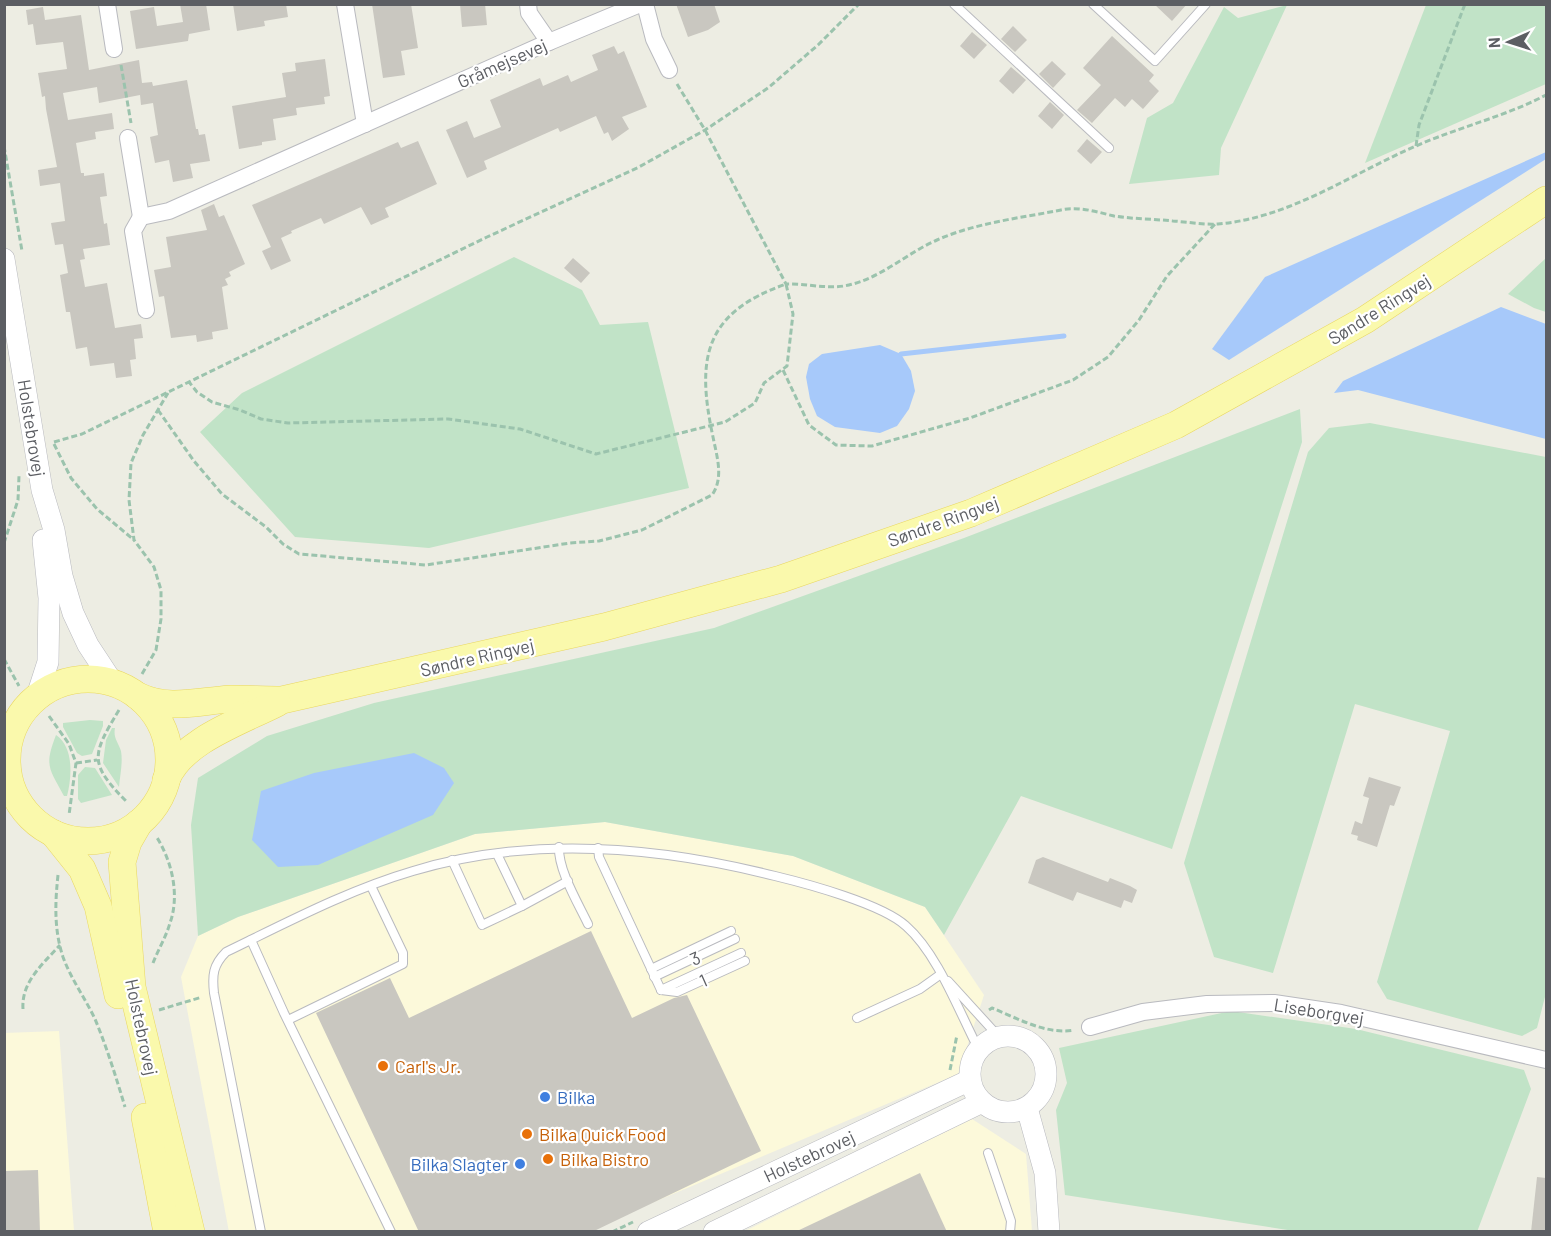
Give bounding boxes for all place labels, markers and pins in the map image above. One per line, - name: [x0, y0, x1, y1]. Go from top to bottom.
- place label: Carl's Jr.: [395, 1055, 461, 1077]
- marker: Carl's Jr.: [376, 1059, 390, 1073]
- place label: Bilka: [557, 1086, 595, 1108]
- marker: Bilka: [538, 1090, 552, 1104]
- place label: Bilka Quick Food: [539, 1123, 666, 1145]
- marker: Bilka Quick Food: [520, 1127, 534, 1141]
- place label: Bilka Bistro: [560, 1148, 649, 1170]
- marker: Bilka Bistro: [541, 1152, 555, 1166]
- place label: Bilka Slagter: [410, 1153, 508, 1175]
- marker: Bilka Slagter: [513, 1157, 527, 1171]

